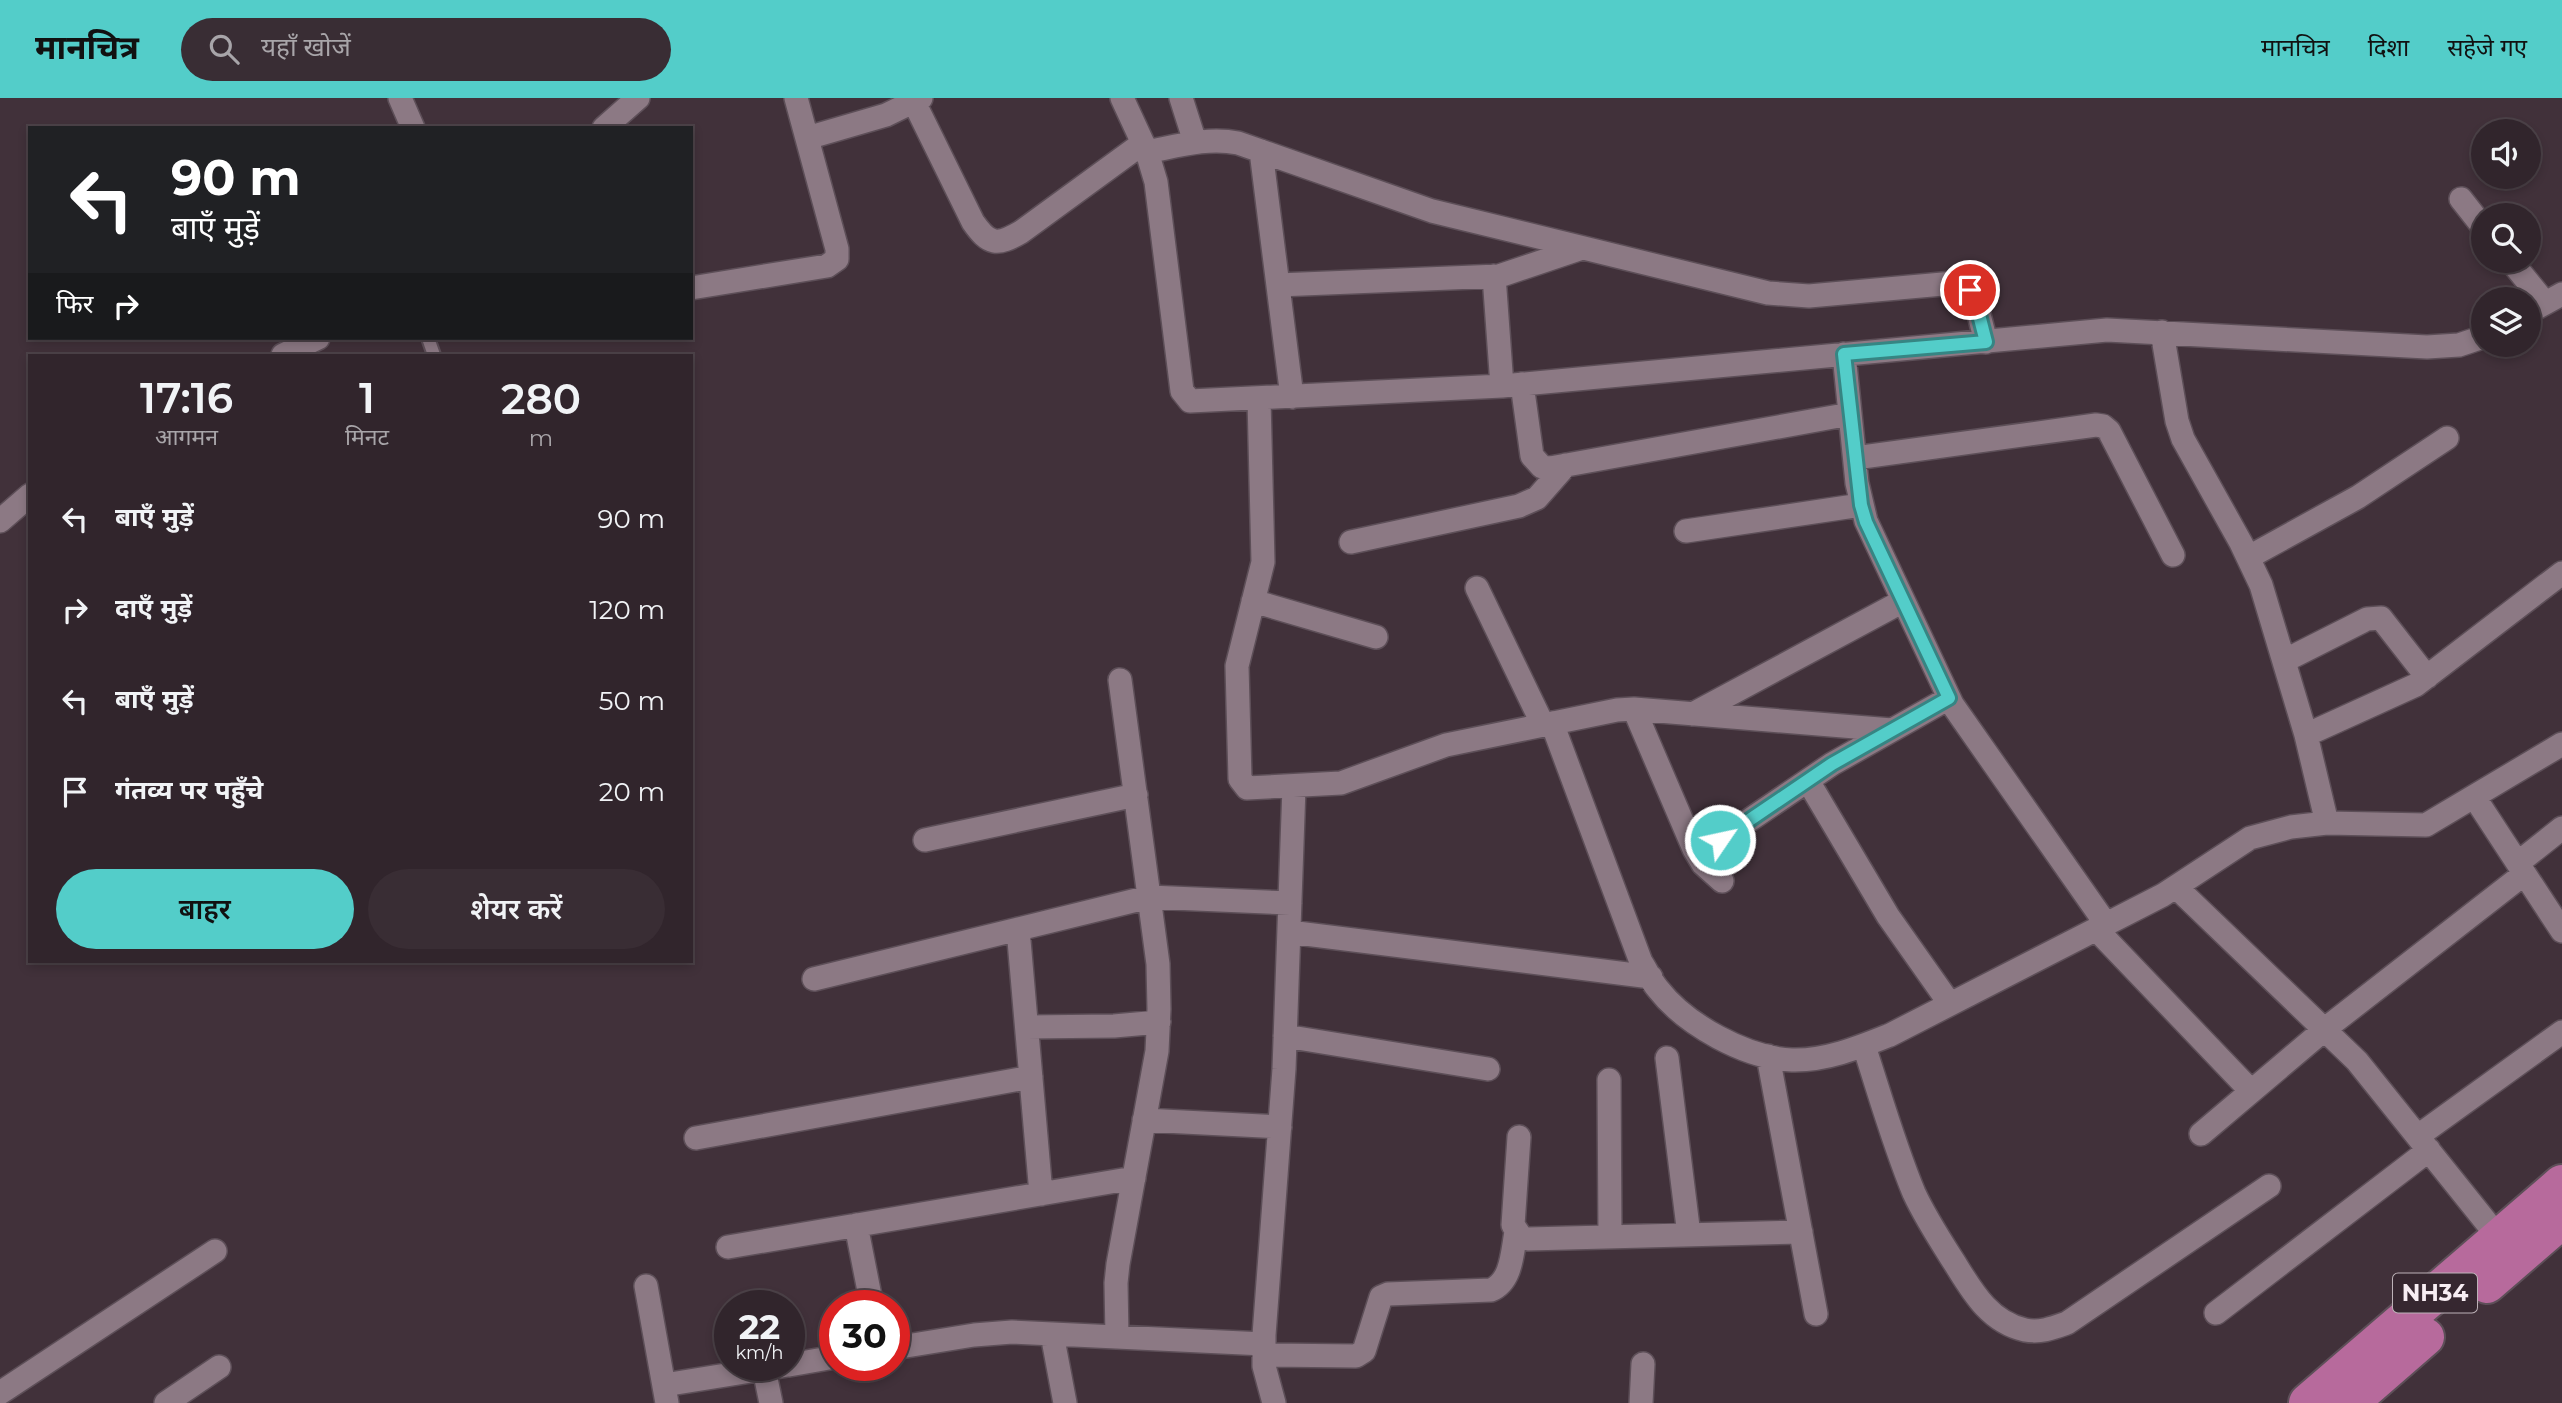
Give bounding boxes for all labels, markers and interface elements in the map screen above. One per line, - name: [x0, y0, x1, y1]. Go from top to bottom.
- search box: [181, 18, 671, 81]
- text: मानचित्र: [35, 27, 139, 67]
- icon: search: [205, 30, 243, 68]
- text: यहाँ खोजें: [261, 31, 351, 63]
- text: मानचित्र: [2261, 33, 2330, 62]
- text: दिशा: [2368, 33, 2409, 62]
- text: सहेजे गए: [2447, 33, 2527, 62]
- map controls: [2471, 119, 2541, 357]
- button: sound: [2471, 119, 2541, 189]
- text: 90 m: [171, 148, 301, 207]
- icon: left: [56, 154, 147, 245]
- button: search: [2471, 203, 2541, 273]
- text: बाएँ मुड़ें: [171, 208, 260, 247]
- pin: [1940, 260, 2000, 320]
- icon: arrive: [1951, 271, 1989, 309]
- icon: right: [107, 287, 145, 325]
- button: layers: [2471, 287, 2541, 357]
- text: फिर: [56, 288, 93, 320]
- text: 17:16: [140, 372, 233, 424]
- text: 1: [359, 372, 375, 424]
- text: 280: [501, 373, 581, 425]
- text: आगमन: [155, 423, 218, 451]
- text: मिनट: [345, 423, 389, 451]
- text: m: [529, 424, 553, 452]
- icon: left: [56, 500, 94, 538]
- text: बाएँ मुड़ें: [115, 501, 194, 533]
- text: 90 m: [598, 503, 665, 535]
- icon: right: [56, 591, 94, 629]
- text: दाएँ मुड़ें: [115, 592, 192, 624]
- text: 120 m: [589, 594, 665, 626]
- icon: left: [56, 682, 94, 720]
- text: बाएँ मुड़ें: [115, 683, 194, 715]
- text: 50 m: [599, 685, 665, 717]
- icon: arrive: [56, 773, 94, 811]
- text: गंतव्य पर पहुँचे: [115, 774, 263, 806]
- text: 20 m: [599, 776, 665, 808]
- position arrow: [1683, 803, 1757, 877]
- button: बाहर: [56, 869, 354, 949]
- button: शेयर करें: [368, 869, 665, 949]
- road number: NH34: [2393, 1274, 2477, 1312]
- speed limit sign: 30: [819, 1290, 910, 1381]
- text: 22: [739, 1305, 780, 1348]
- text: km/h: [735, 1342, 784, 1364]

